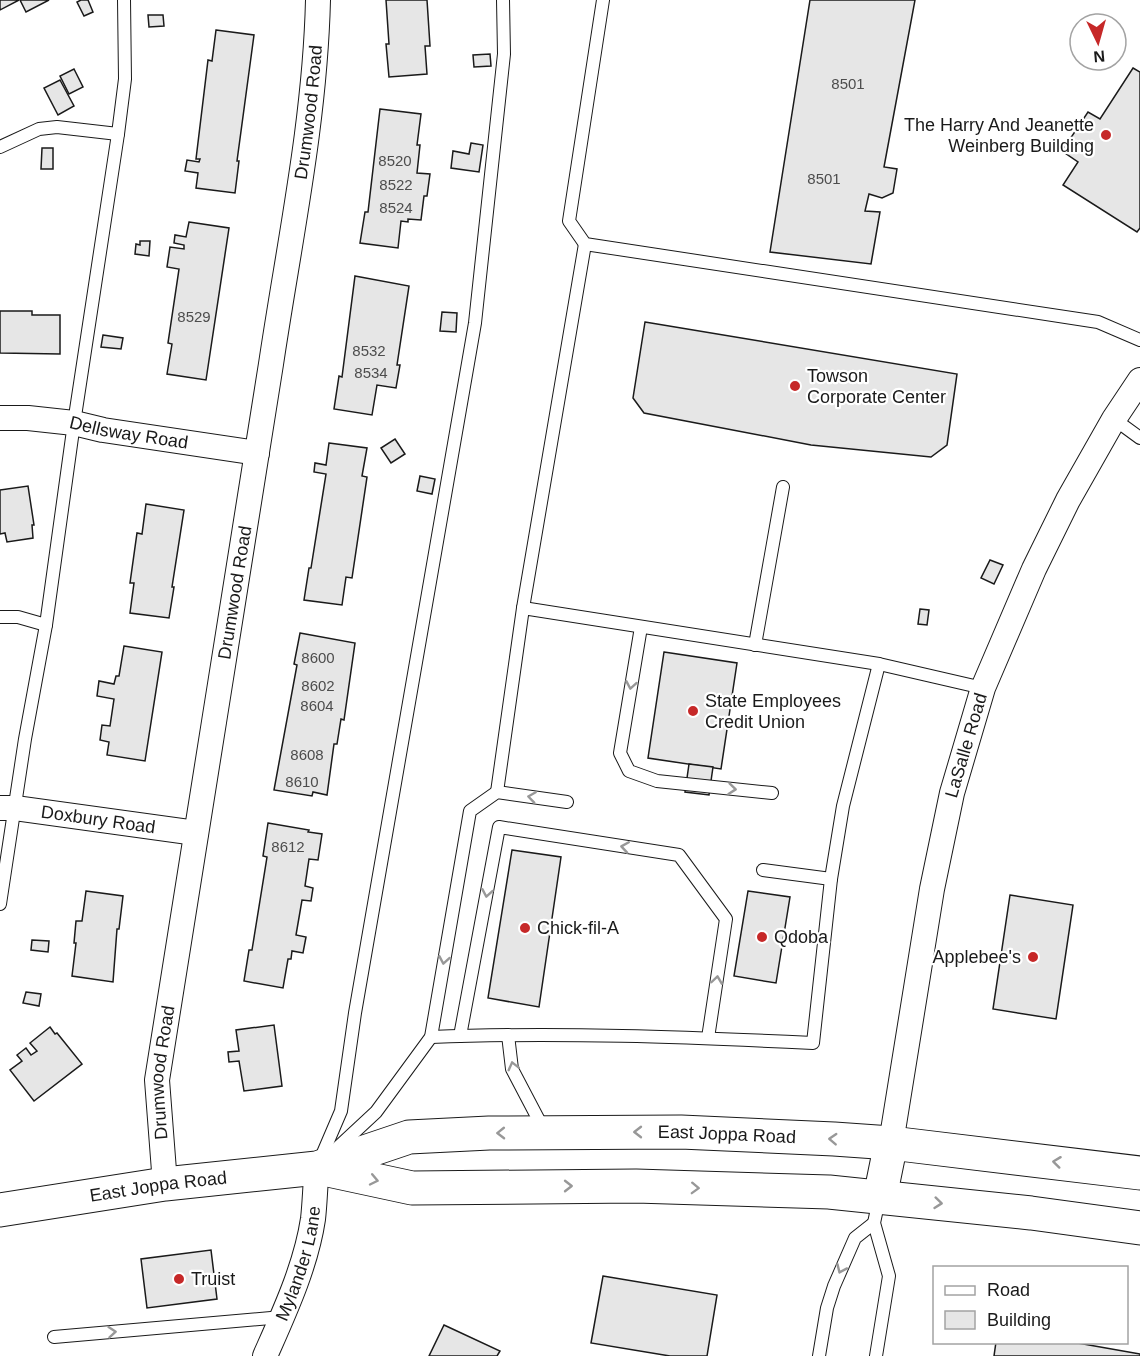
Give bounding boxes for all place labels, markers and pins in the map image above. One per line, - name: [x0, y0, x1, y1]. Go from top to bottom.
- place label: The Harry And Jeanette Weinberg Building: [904, 115, 1094, 156]
- marker: The Harry And Jeanette Weinberg Building: [1099, 128, 1113, 142]
- place label: Towson Corporate Center: [807, 366, 946, 407]
- marker: Towson Corporate Center: [788, 379, 802, 393]
- place label: State Employees Credit Union: [705, 691, 841, 732]
- marker: State Employees Credit Union: [686, 704, 700, 718]
- place label: Chick-fil-A: [537, 918, 619, 938]
- marker: Chick-fil-A: [518, 921, 532, 935]
- place label: Qdoba: [774, 927, 829, 947]
- marker: Qdoba: [755, 930, 769, 944]
- place label: Applebee's: [932, 947, 1021, 967]
- marker: Applebee's: [1026, 950, 1040, 964]
- place label: Truist: [191, 1269, 235, 1289]
- marker: Truist: [172, 1272, 186, 1286]

